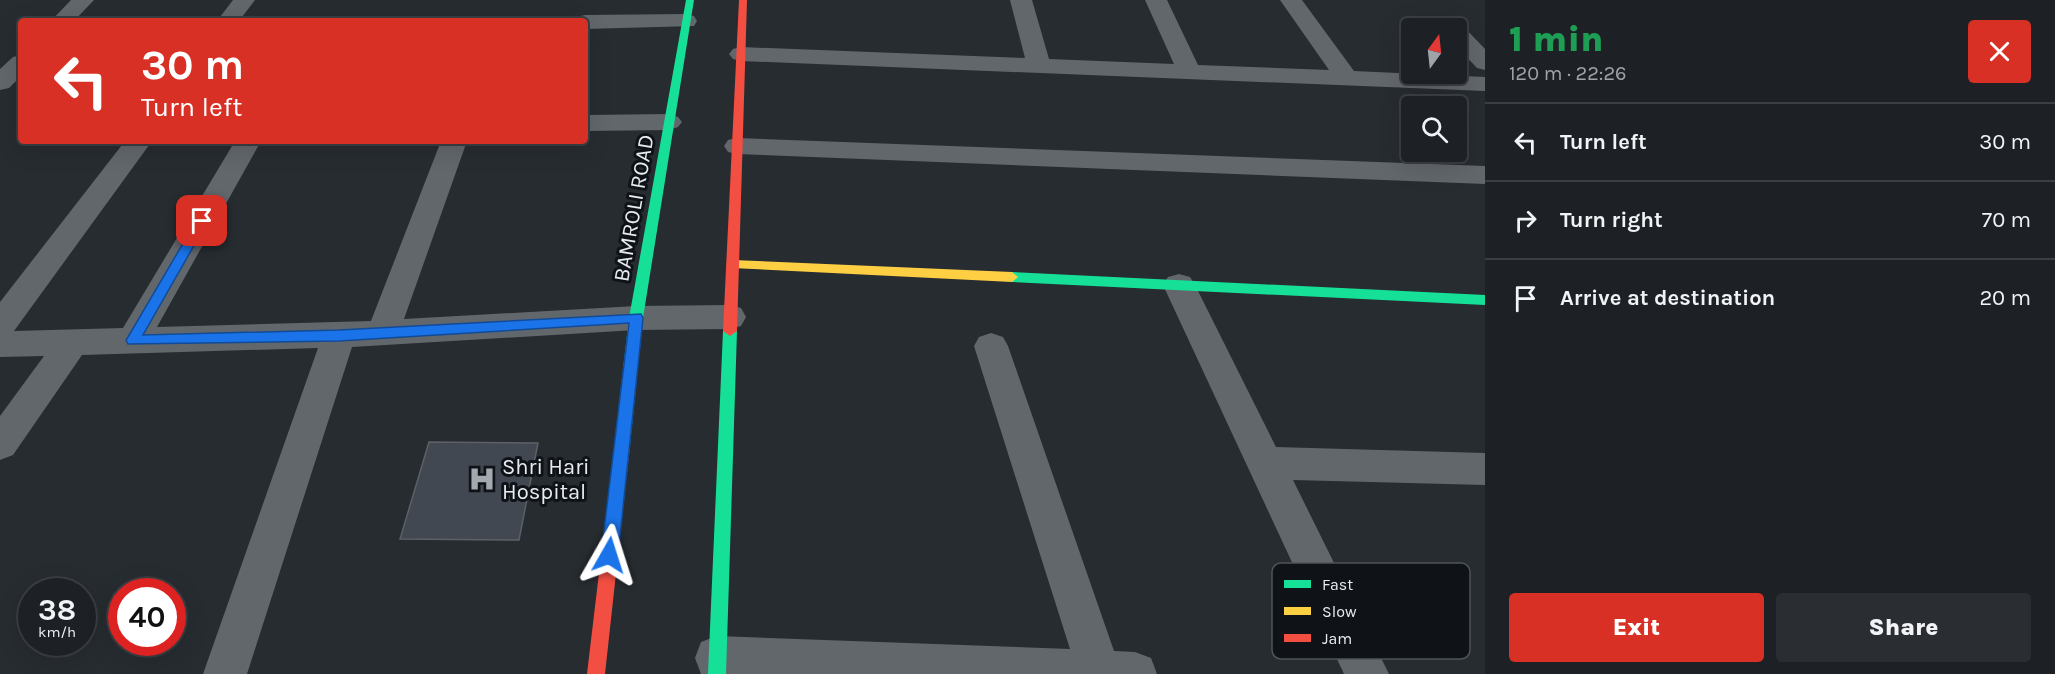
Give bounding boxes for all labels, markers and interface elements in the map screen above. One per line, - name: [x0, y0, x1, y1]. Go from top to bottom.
- north arrow: [1401, 18, 1467, 84]
- map controls: [1401, 18, 1467, 162]
- text: 1 min: [1509, 18, 1603, 60]
- button: close: [1968, 20, 2031, 83]
- text: 30 m: [141, 40, 244, 90]
- icon: left: [42, 42, 120, 120]
- text: 120 m · 22:26: [1509, 62, 1626, 85]
- text: Turn left: [141, 91, 242, 123]
- button: search: [1401, 96, 1467, 162]
- icon: left: [1509, 126, 1542, 159]
- text: Turn left: [1560, 129, 1647, 155]
- text: 30 m: [1979, 129, 2031, 155]
- street label: BAMROLI ROAD: [608, 132, 660, 284]
- pin: [176, 195, 227, 246]
- icon: arrive: [185, 204, 218, 237]
- icon: right: [1509, 204, 1542, 237]
- text: Turn right: [1560, 207, 1663, 233]
- text: 70 m: [1982, 207, 2031, 233]
- icon: arrive: [1509, 282, 1542, 315]
- text: Arrive at destination: [1560, 285, 1775, 311]
- text: 20 m: [1979, 285, 2031, 311]
- place label: Shri Hari Hospital: [502, 454, 590, 505]
- hospital icon: Shri Hari Hospital: [467, 464, 497, 494]
- position arrow: [577, 523, 641, 587]
- legend: [1272, 563, 1470, 659]
- text: Fast: [1322, 575, 1353, 594]
- speed limit sign: 40: [108, 578, 186, 656]
- text: 38: [38, 592, 76, 628]
- button: Exit: [1509, 593, 1764, 662]
- button: Share: [1776, 593, 2031, 662]
- text: Slow: [1322, 602, 1357, 621]
- text: km/h: [38, 623, 76, 641]
- text: Jam: [1322, 629, 1352, 648]

